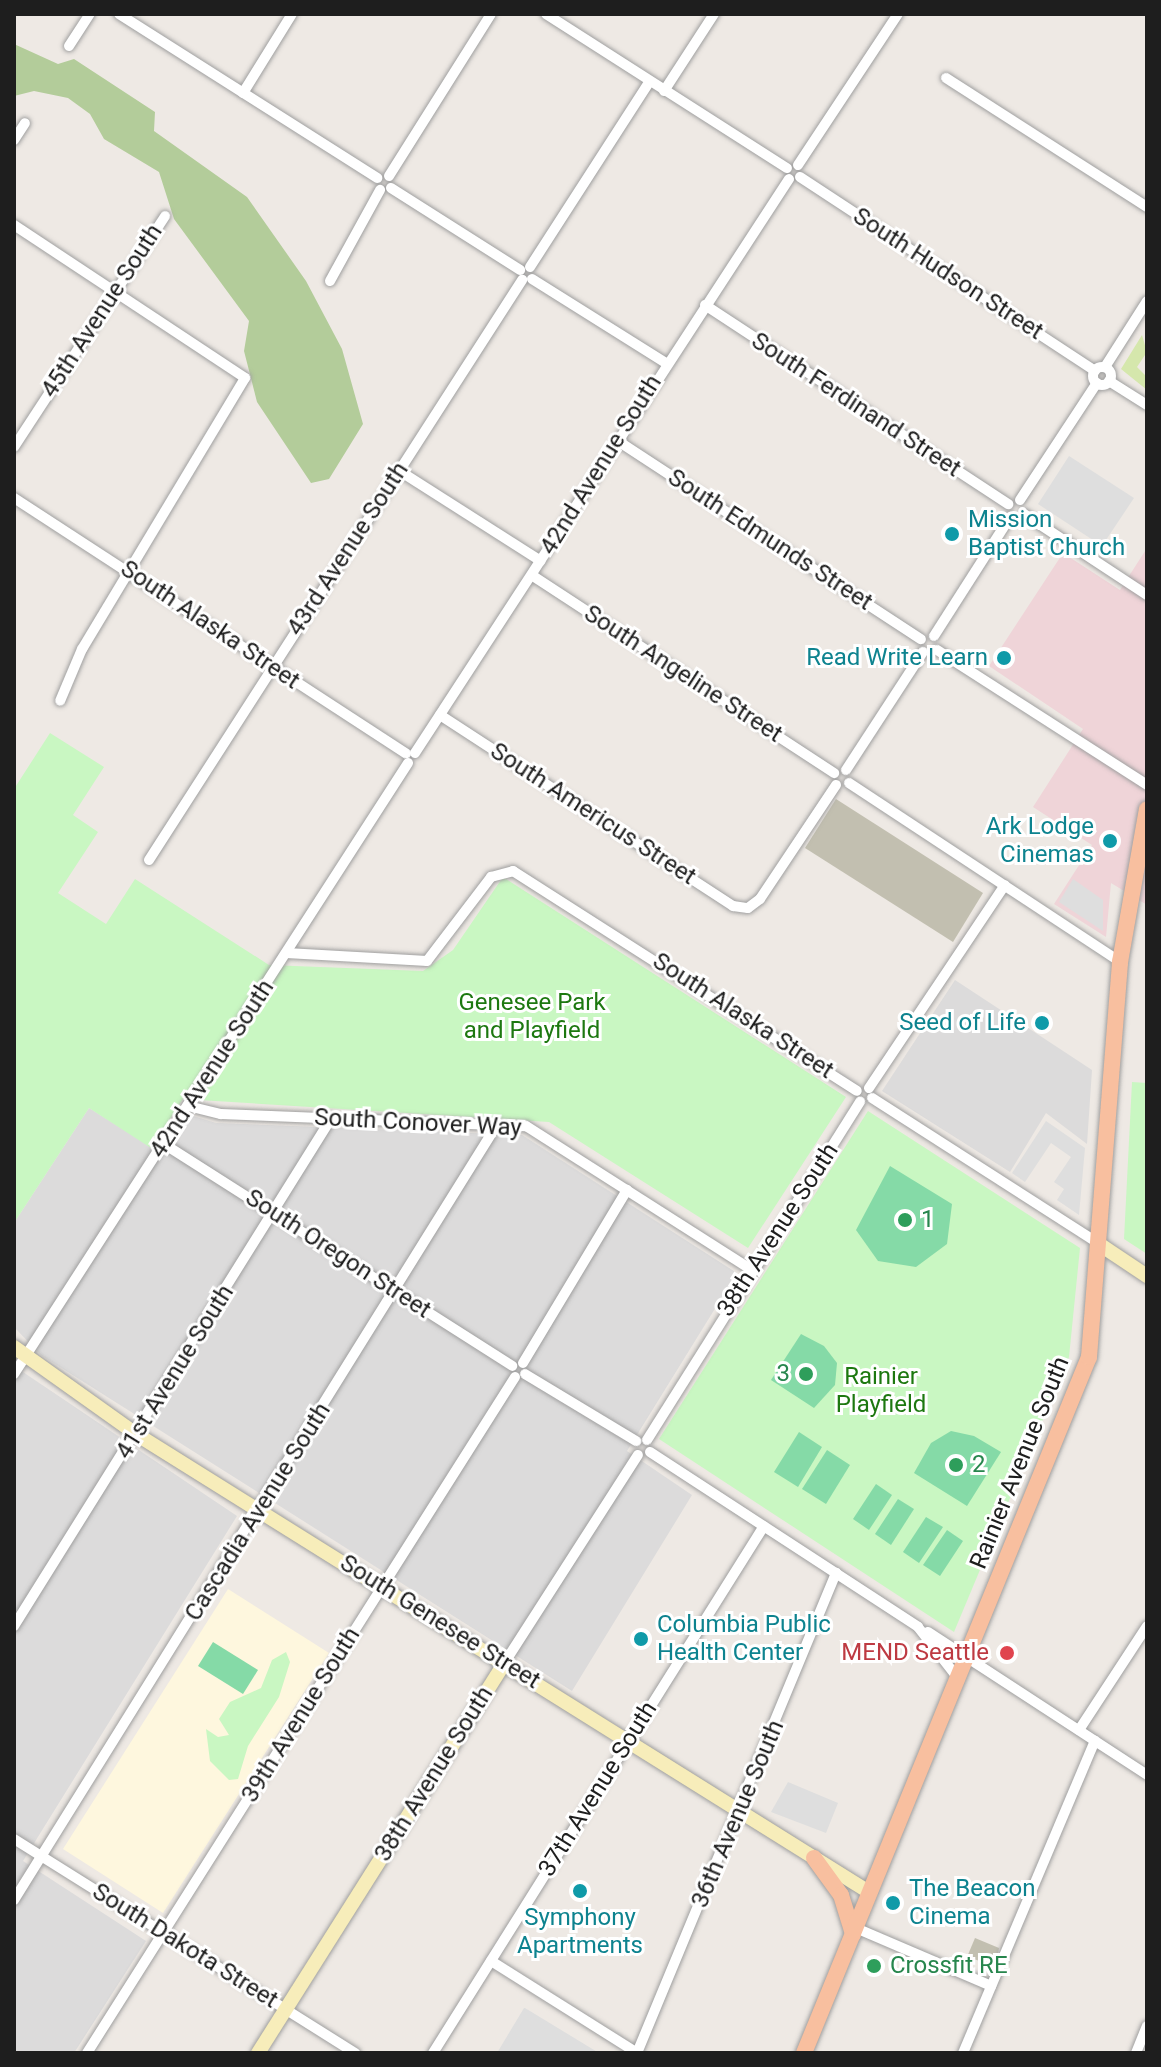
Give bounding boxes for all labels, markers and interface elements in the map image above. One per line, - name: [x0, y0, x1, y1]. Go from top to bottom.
- street label: South Hudson Street: [848, 202, 1048, 346]
- street label: 45th Avenue South: [35, 219, 169, 403]
- street label: South Ferdinand Street: [746, 327, 966, 483]
- street label: 42nd Avenue South: [534, 370, 668, 560]
- street label: 43rd Avenue South: [281, 457, 415, 641]
- street label: South Edmunds Street: [662, 463, 878, 617]
- place label: Mission Baptist Church: [968, 506, 1125, 562]
- marker: Mission Baptist Church: [943, 525, 961, 543]
- street label: South Alaska Street: [115, 554, 305, 696]
- street label: South Angeline Street: [579, 599, 787, 749]
- place label: Read Write Learn: [806, 644, 988, 672]
- marker: Read Write Learn: [995, 649, 1013, 667]
- street label: South Americus Street: [485, 737, 701, 891]
- place label: Ark Lodge Cinemas: [986, 813, 1094, 869]
- marker: Ark Lodge Cinemas: [1101, 832, 1119, 850]
- street label: South Alaska Street: [647, 947, 839, 1085]
- street label: 42nd Avenue South: [144, 975, 280, 1163]
- park label: Genesee Park and Playfield: [458, 989, 606, 1045]
- place label: Seed of Life: [899, 1009, 1026, 1037]
- marker: Seed of Life: [1033, 1014, 1051, 1032]
- street label: South Conover Way: [314, 1103, 522, 1143]
- street label: 38th Avenue South: [711, 1138, 845, 1322]
- street label: South Oregon Street: [240, 1183, 436, 1325]
- place label: 1: [921, 1206, 934, 1234]
- marker: 1: [896, 1211, 914, 1229]
- street label: 41st Avenue South: [110, 1280, 240, 1464]
- street label: Rainier Avenue South: [964, 1353, 1076, 1573]
- place label: 3: [777, 1360, 790, 1388]
- park label: Rainier Playfield: [836, 1363, 926, 1419]
- marker: 3: [797, 1365, 815, 1383]
- street label: Cascadia Avenue South: [179, 1398, 337, 1626]
- place label: 2: [972, 1451, 985, 1479]
- marker: 2: [947, 1456, 965, 1474]
- street label: South Genesee Street: [335, 1549, 545, 1695]
- place label: Columbia Public Health Center: [657, 1611, 831, 1667]
- street label: 39th Avenue South: [236, 1622, 366, 1808]
- marker: Columbia Public Health Center: [632, 1630, 650, 1648]
- place label: MEND Seattle: [841, 1639, 989, 1667]
- marker: MEND Seattle: [996, 1642, 1018, 1664]
- street label: 38th Avenue South: [369, 1681, 499, 1867]
- street label: 37th Avenue South: [533, 1696, 663, 1882]
- street label: 36th Avenue South: [686, 1716, 790, 1912]
- place label: The Beacon Cinema: [909, 1875, 1035, 1931]
- street label: South Dakota Street: [87, 1877, 283, 2015]
- marker: Symphony Apartments: [571, 1882, 589, 1900]
- marker: The Beacon Cinema: [884, 1894, 902, 1912]
- place label: Symphony Apartments: [517, 1904, 643, 1960]
- place label: Crossfit RE: [890, 1952, 1008, 1980]
- marker: Crossfit RE: [865, 1957, 883, 1975]

